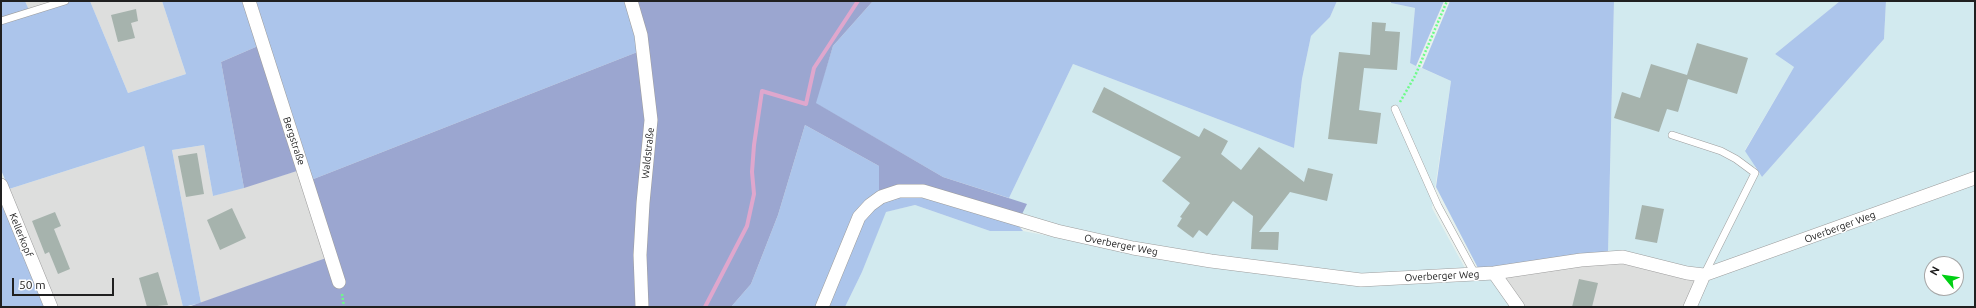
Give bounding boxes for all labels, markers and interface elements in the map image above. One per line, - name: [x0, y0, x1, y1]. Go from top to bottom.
- street label: Bergstraße: [281, 115, 307, 167]
- street label: Waldstraße: [639, 127, 657, 179]
- street label: Overberger Weg: [1803, 209, 1877, 245]
- street label: Kellerkopf: [7, 211, 35, 259]
- street label: Overberger Weg: [1083, 232, 1159, 258]
- north arrow: [1924, 256, 1964, 296]
- text: N: [1927, 264, 1942, 277]
- street label: Overberger Weg: [1404, 268, 1480, 284]
- scale bar: [14, 270, 116, 296]
- text: 50 m: [19, 278, 46, 291]

